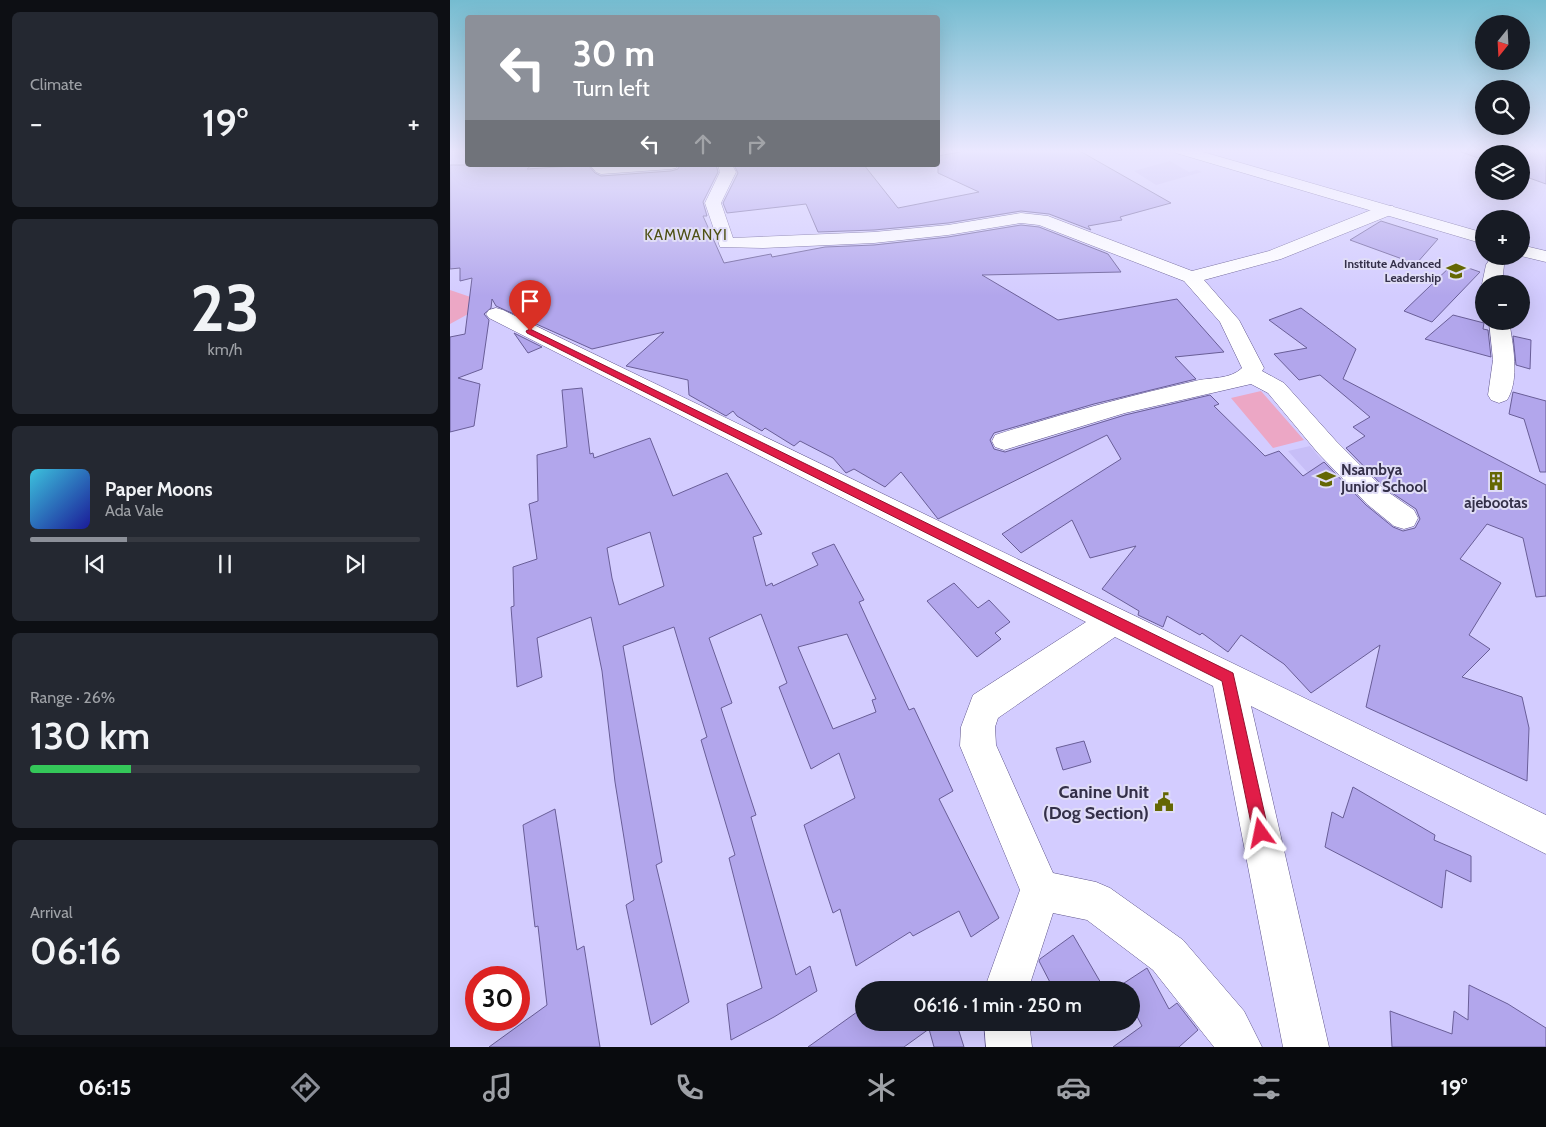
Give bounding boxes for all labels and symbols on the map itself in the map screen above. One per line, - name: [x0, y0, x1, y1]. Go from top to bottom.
- north arrow: [1475, 15, 1530, 70]
- district label: KAMWANYI: [644, 226, 728, 244]
- place label: Institute Advanced Leadership: [1344, 256, 1441, 285]
- school or university icon: Institute Advanced Leadership: [1445, 260, 1467, 282]
- pin: [509, 280, 551, 331]
- place label: Nsambya Junior School: [1340, 461, 1427, 496]
- school or university icon: Nsambya Junior School: [1315, 468, 1337, 490]
- building icon: ajebootas: [1485, 470, 1507, 492]
- place label: ajebootas: [1464, 494, 1528, 512]
- place label: Canine Unit (Dog Section): [1043, 781, 1149, 824]
- public building icon: Canine Unit (Dog Section): [1153, 791, 1175, 813]
- position arrow: [1234, 806, 1286, 858]
- speed limit sign: 30: [465, 966, 530, 1031]

